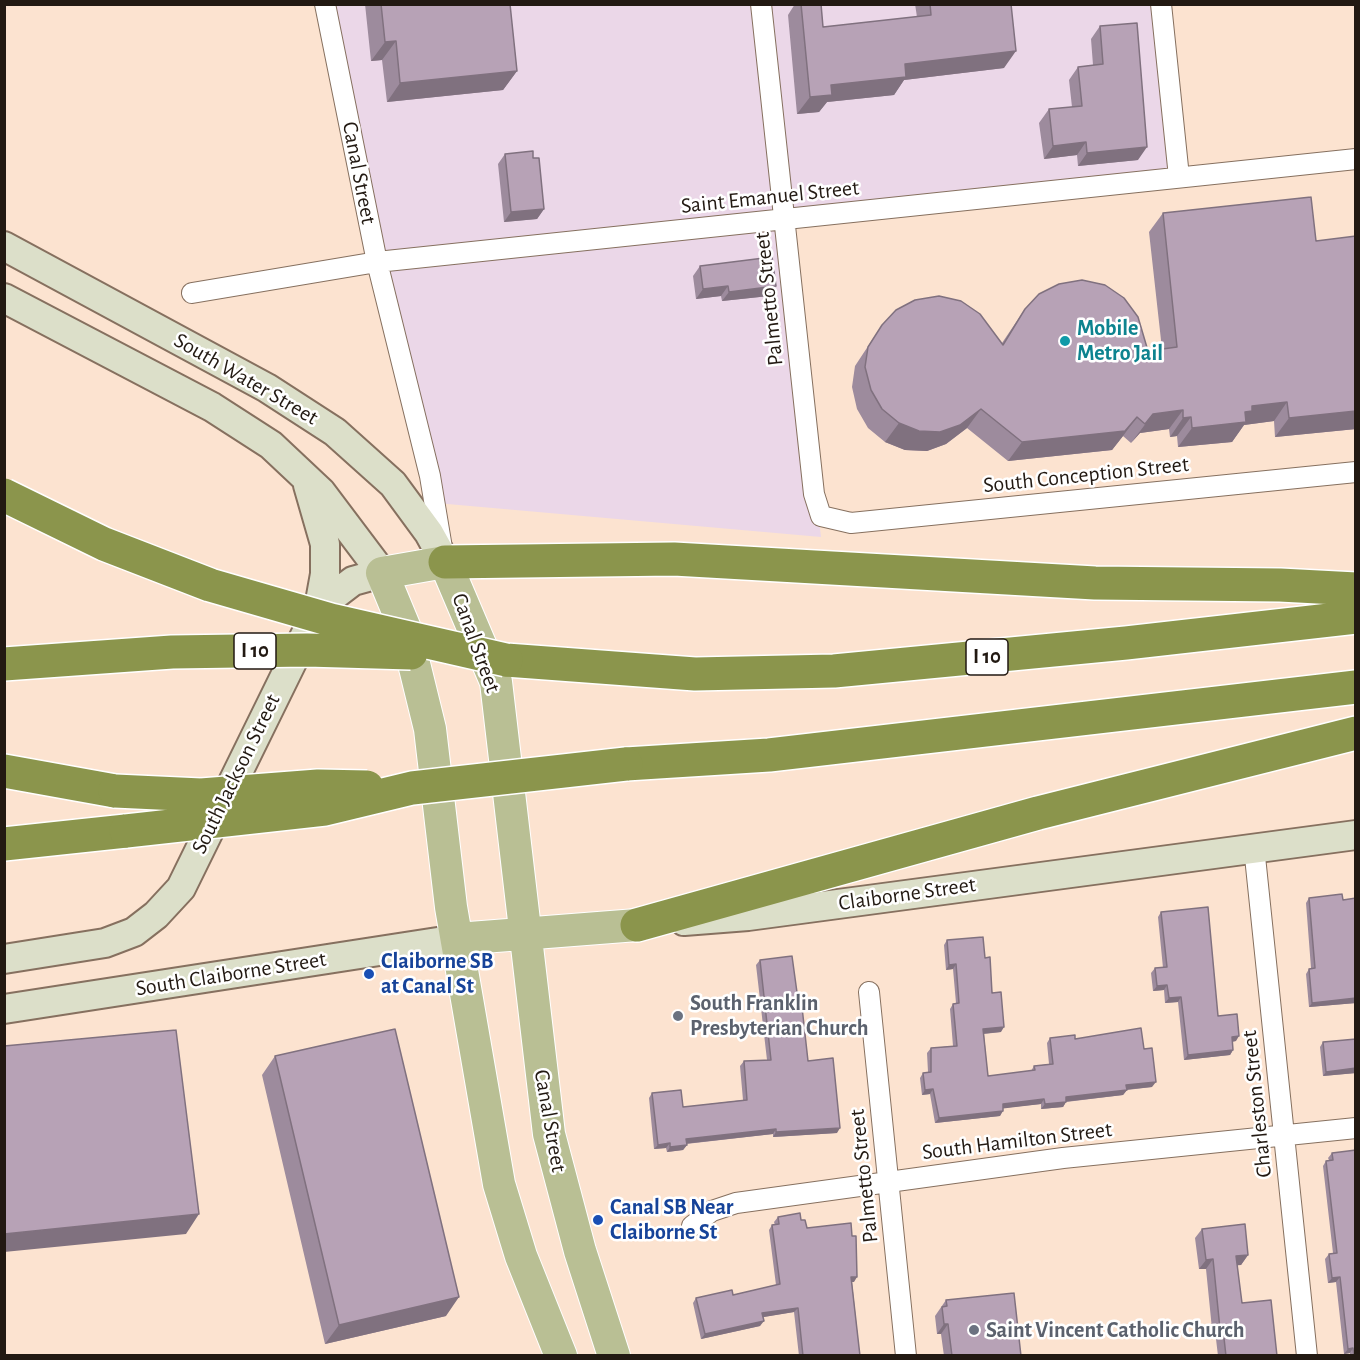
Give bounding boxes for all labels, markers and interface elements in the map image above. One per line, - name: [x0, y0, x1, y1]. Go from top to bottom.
- street label: Canal Street: [336, 120, 382, 226]
- street label: Saint Emanuel Street: [680, 175, 860, 219]
- street label: Palmetto Street: [749, 231, 789, 367]
- place label: Mobile Metro Jail: [1077, 315, 1163, 366]
- street label: South Water Street: [169, 327, 323, 431]
- marker: Mobile Metro Jail: [1058, 334, 1072, 348]
- street label: South Conception Street: [982, 451, 1190, 499]
- street label: Canal Street: [446, 590, 506, 696]
- road number: I 10: [234, 633, 276, 669]
- road number: I 10: [966, 639, 1008, 675]
- street label: South Jackson Street: [186, 690, 286, 858]
- street label: Claiborne Street: [837, 871, 977, 917]
- street label: South Claiborne Street: [134, 946, 328, 1002]
- place label: Claiborne SB at Canal St: [381, 948, 494, 999]
- marker: Claiborne SB at Canal St: [362, 967, 376, 981]
- place label: South Franklin Presbyterian Church: [690, 990, 868, 1042]
- marker: South Franklin Presbyterian Church: [671, 1009, 685, 1023]
- street label: Charleston Street: [1236, 1029, 1278, 1179]
- street label: Canal Street: [528, 1068, 572, 1174]
- street label: Palmetto Street: [844, 1108, 884, 1244]
- street label: South Hamilton Street: [921, 1116, 1113, 1166]
- place label: Canal SB Near Claiborne St: [610, 1194, 734, 1246]
- marker: Canal SB Near Claiborne St: [591, 1213, 605, 1227]
- place label: Saint Vincent Catholic Church: [986, 1317, 1244, 1343]
- marker: Saint Vincent Catholic Church: [967, 1323, 981, 1337]

